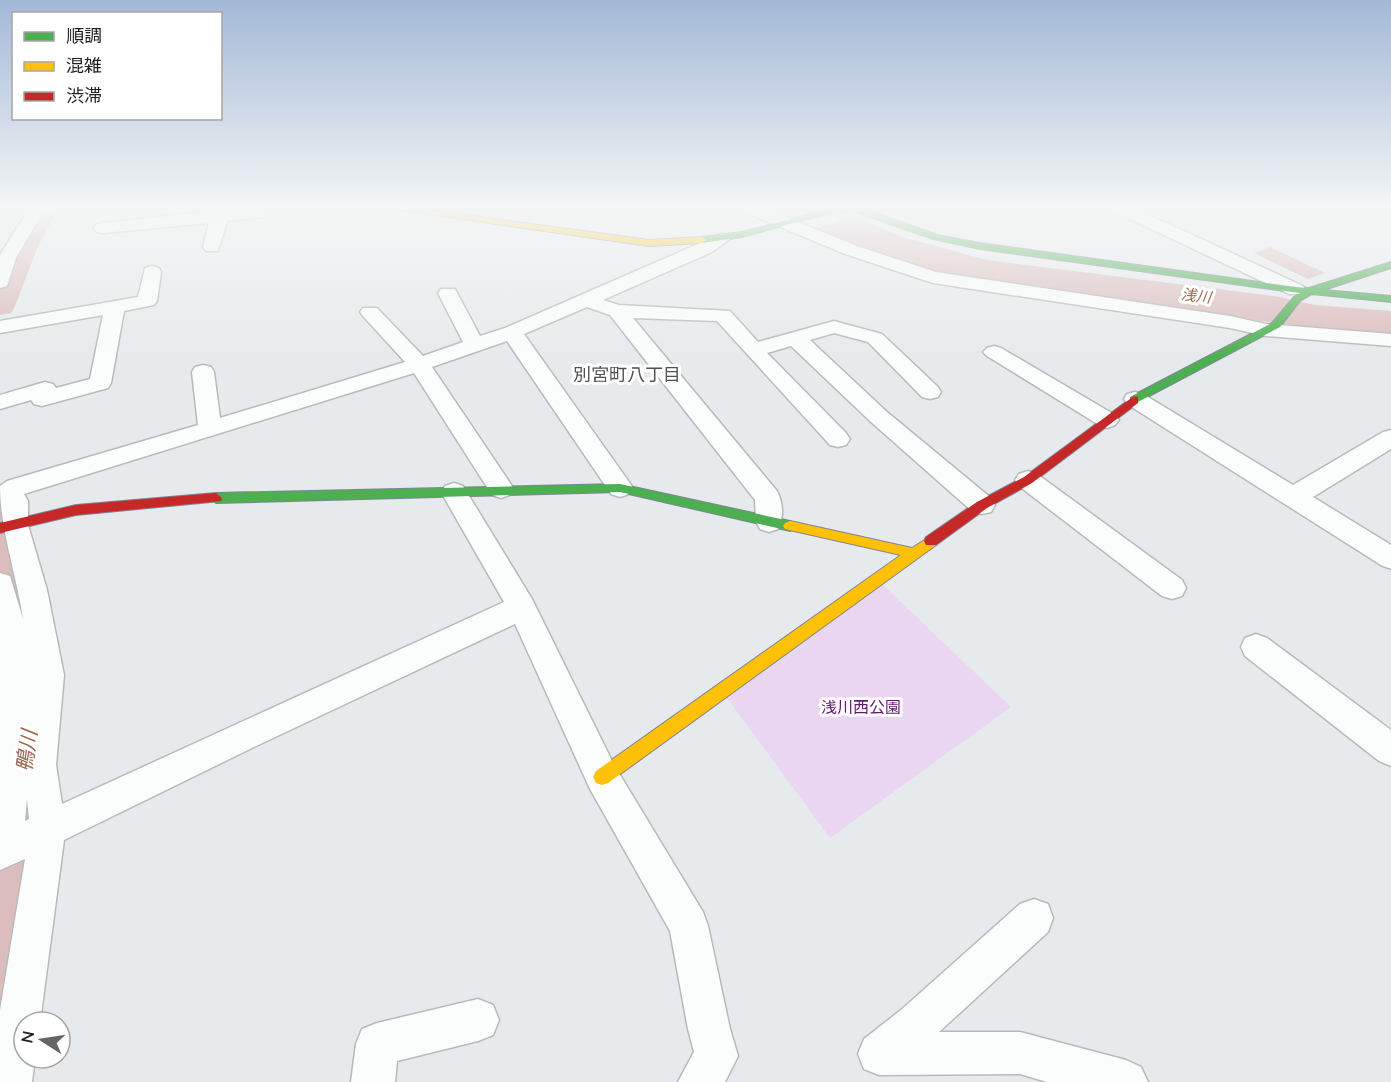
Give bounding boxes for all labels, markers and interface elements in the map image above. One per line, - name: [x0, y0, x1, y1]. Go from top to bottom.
- legend: [12, 12, 222, 120]
- text: 順調: [66, 24, 102, 48]
- text: 混雑: [66, 54, 102, 78]
- text: 渋滞: [66, 84, 102, 108]
- water label: 浅川: [1180, 284, 1214, 308]
- district label: 別宮町八丁目: [573, 363, 681, 387]
- park label: 浅川西公園: [821, 697, 901, 719]
- water label: 鴨川: [10, 726, 44, 774]
- north arrow: [12, 1010, 72, 1070]
- text: N: [16, 1029, 40, 1045]

